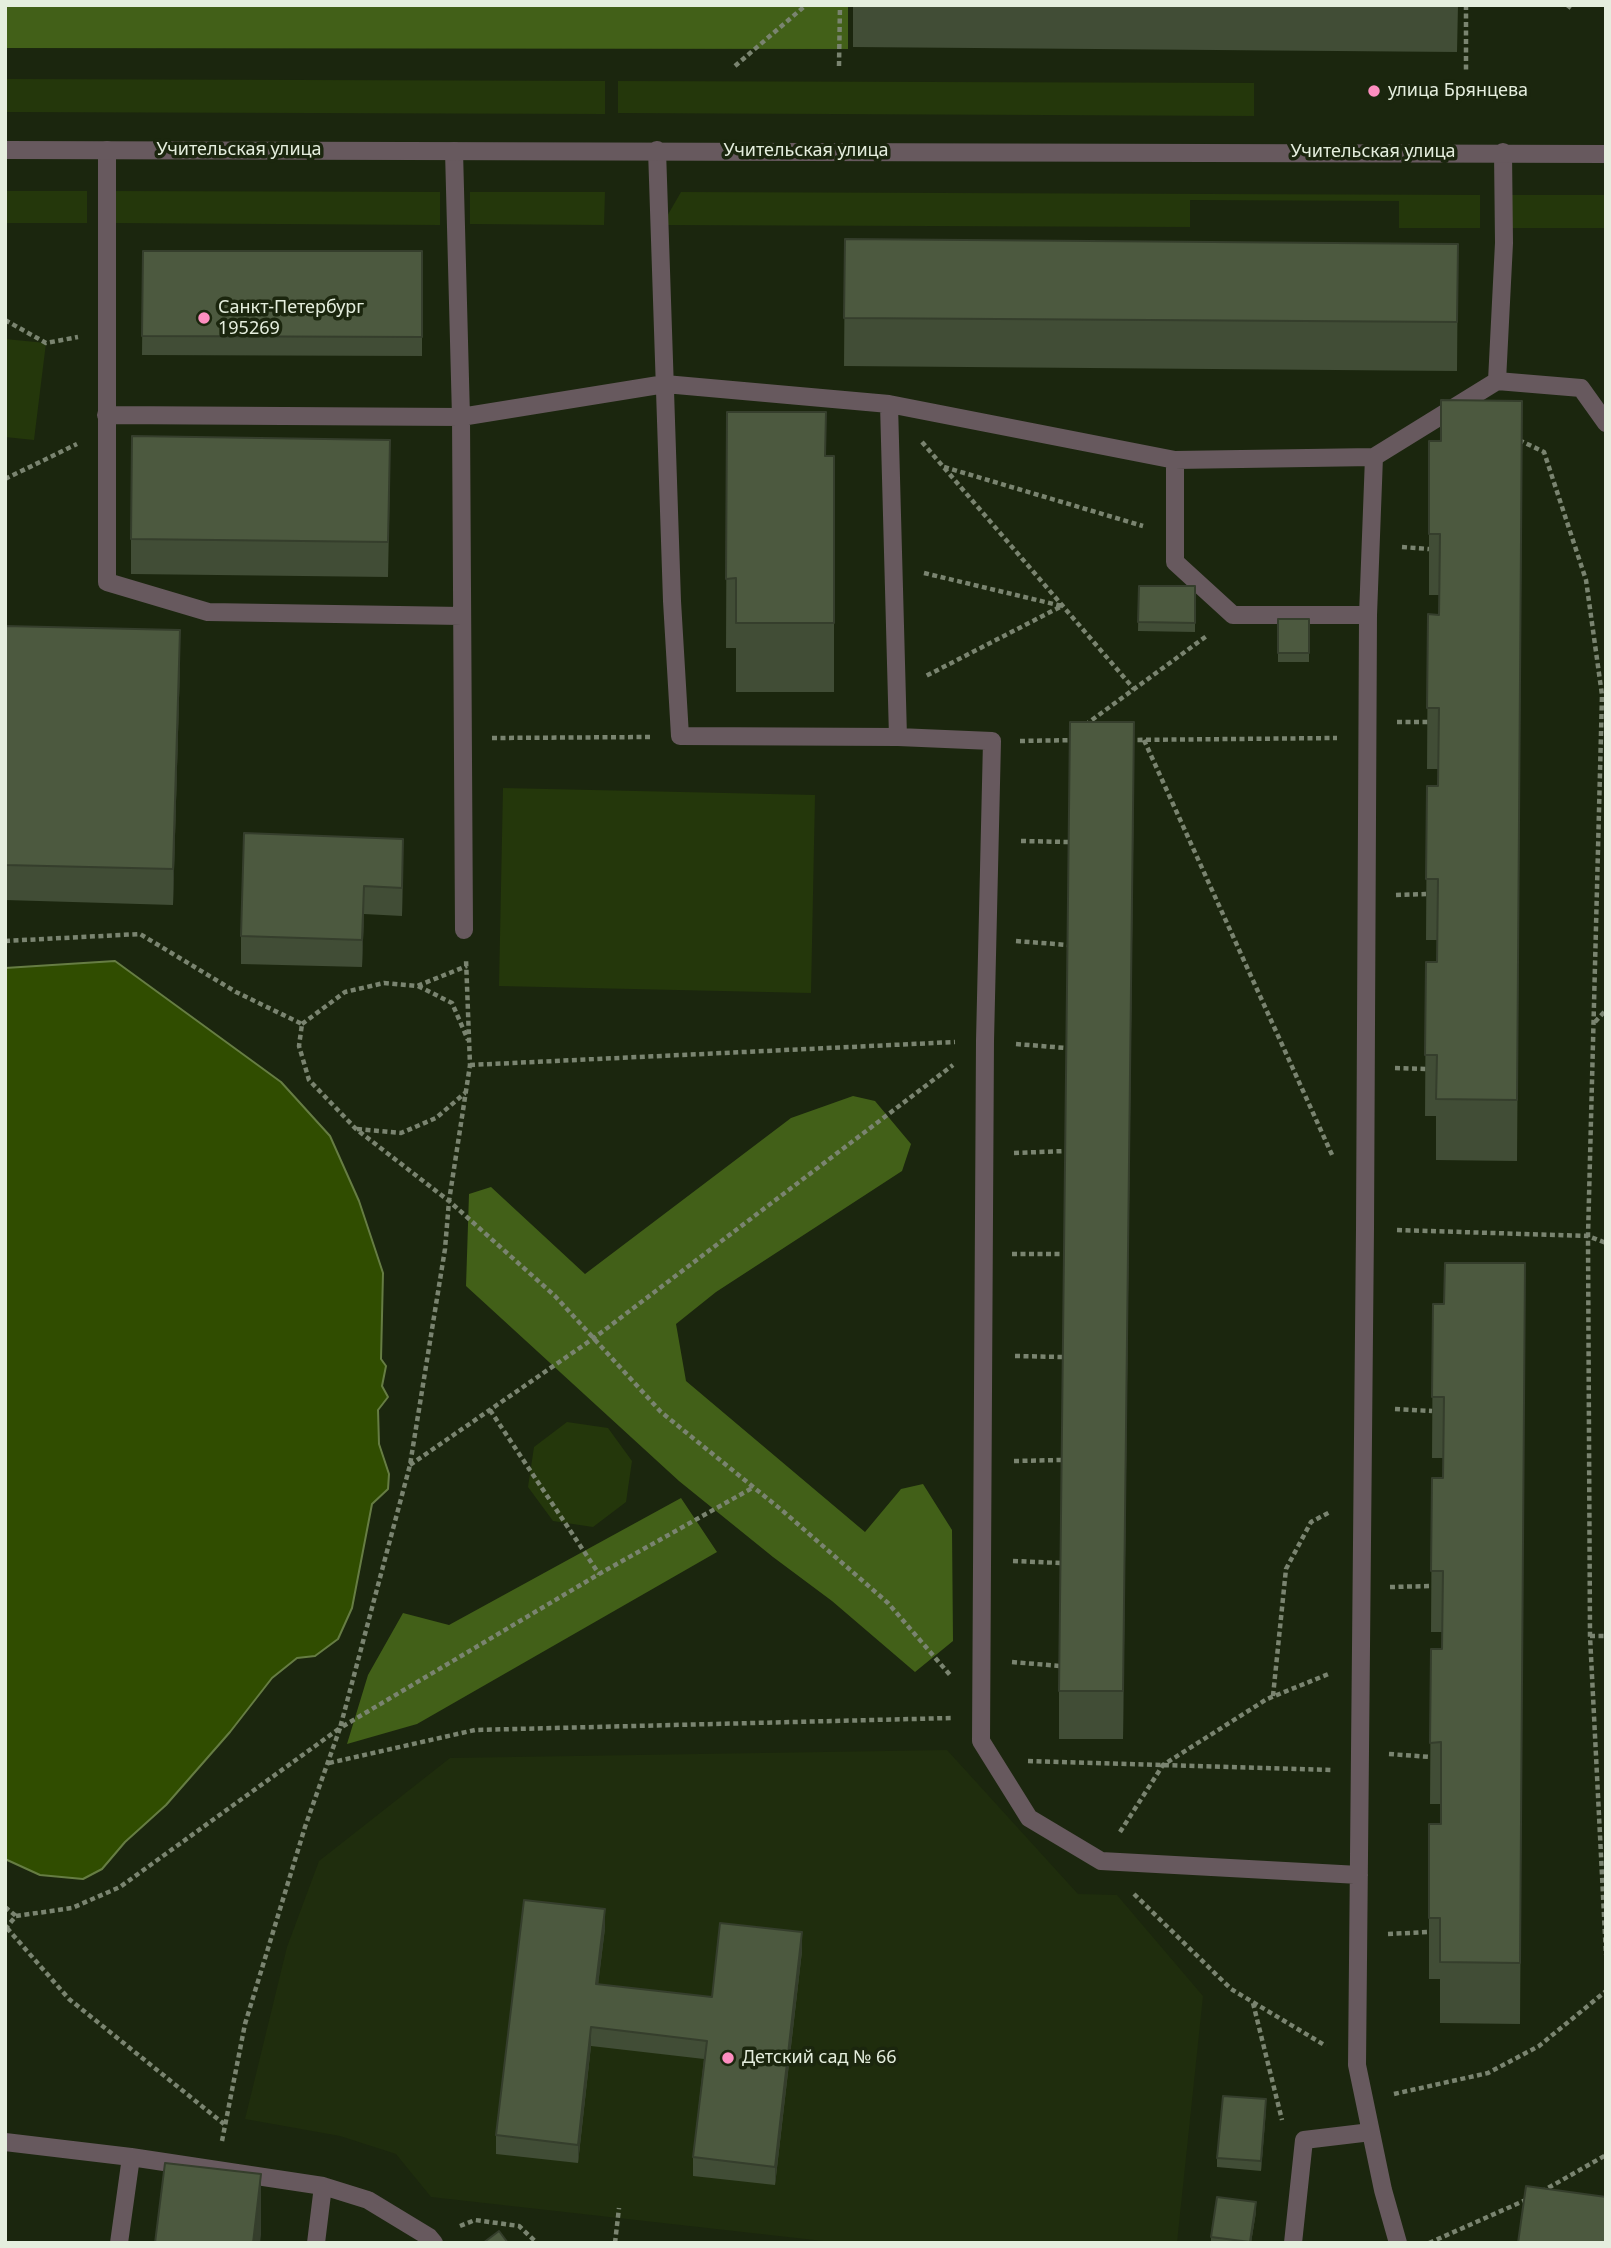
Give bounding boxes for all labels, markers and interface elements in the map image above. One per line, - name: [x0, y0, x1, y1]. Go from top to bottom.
- place label: улица Брянцева: [1388, 80, 1528, 102]
- marker: улица Брянцева: [1366, 83, 1382, 99]
- street label: Учительская улица: [156, 139, 322, 161]
- street label: Учительская улица: [723, 140, 889, 162]
- street label: Учительская улица: [1290, 141, 1456, 163]
- place label: Санкт-Петербург 195269: [218, 297, 364, 340]
- marker: Санкт-Петербург 195269: [196, 310, 212, 326]
- place label: Детский сад № 66: [742, 2047, 897, 2069]
- marker: Детский сад № 66: [720, 2050, 736, 2066]

